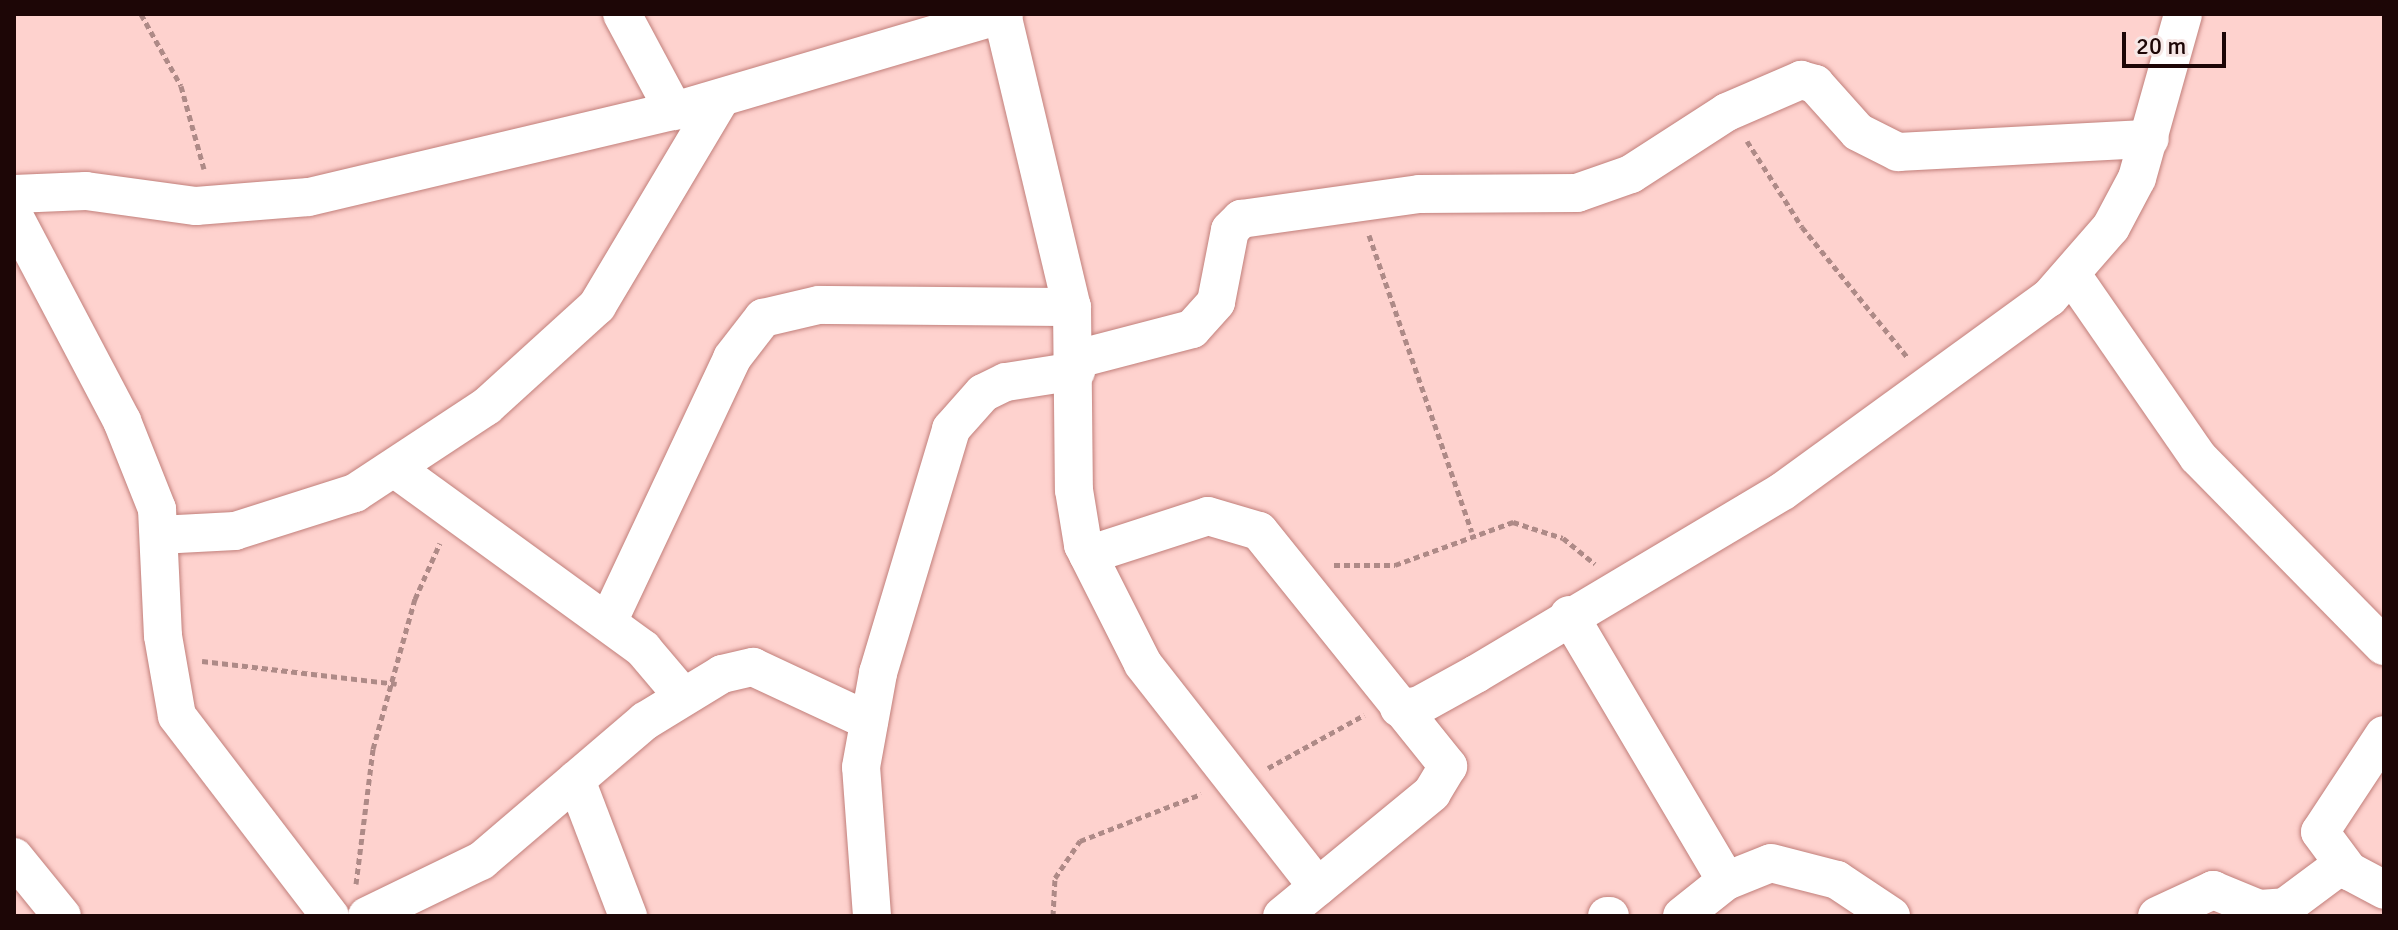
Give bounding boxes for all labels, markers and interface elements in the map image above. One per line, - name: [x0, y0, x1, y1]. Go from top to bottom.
- scale bar: [2126, 16, 2230, 66]
- text: 20 m: [2136, 31, 2186, 61]

